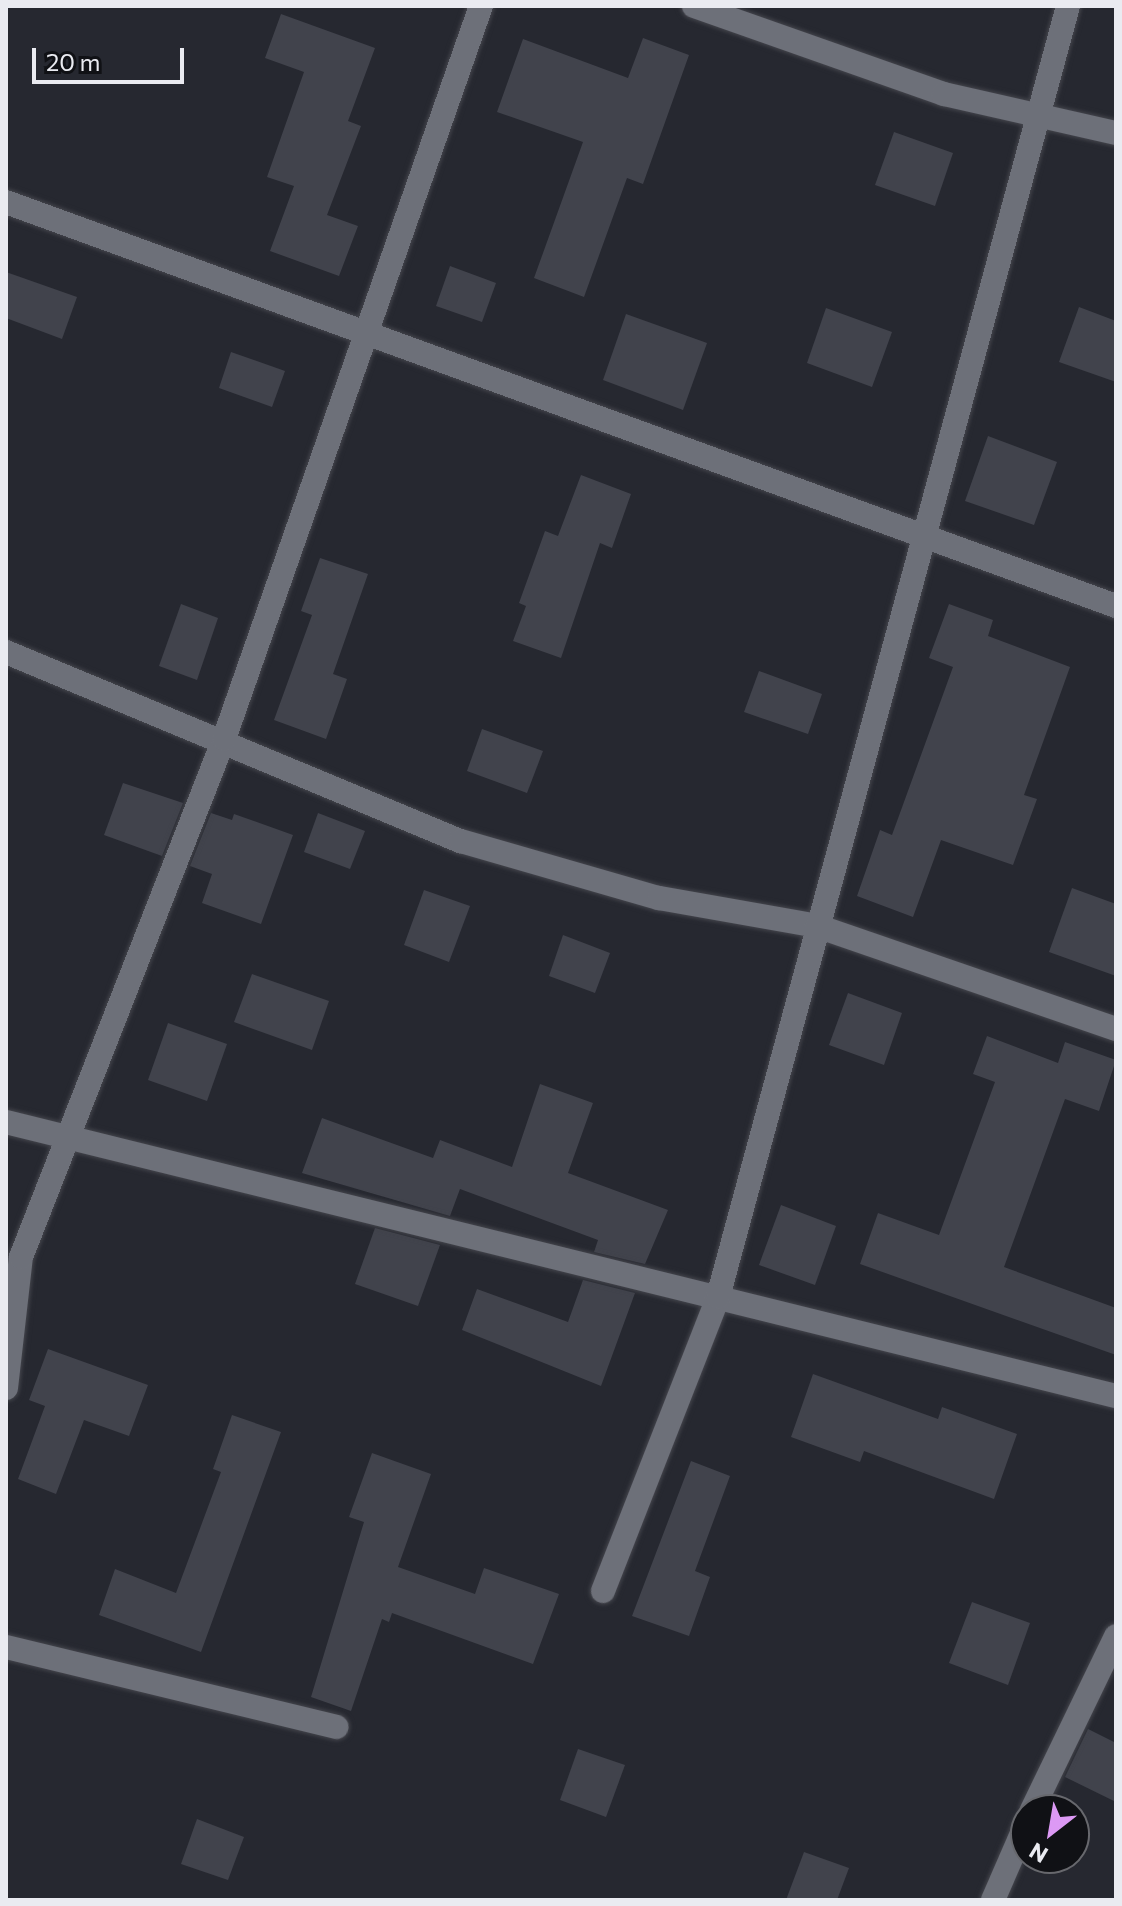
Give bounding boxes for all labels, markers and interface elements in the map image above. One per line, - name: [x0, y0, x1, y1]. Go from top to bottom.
- scale bar: [36, 32, 188, 82]
- text: 20 m: [46, 47, 100, 76]
- north arrow: [1010, 1794, 1090, 1874]
- text: N: [1024, 1837, 1052, 1869]

